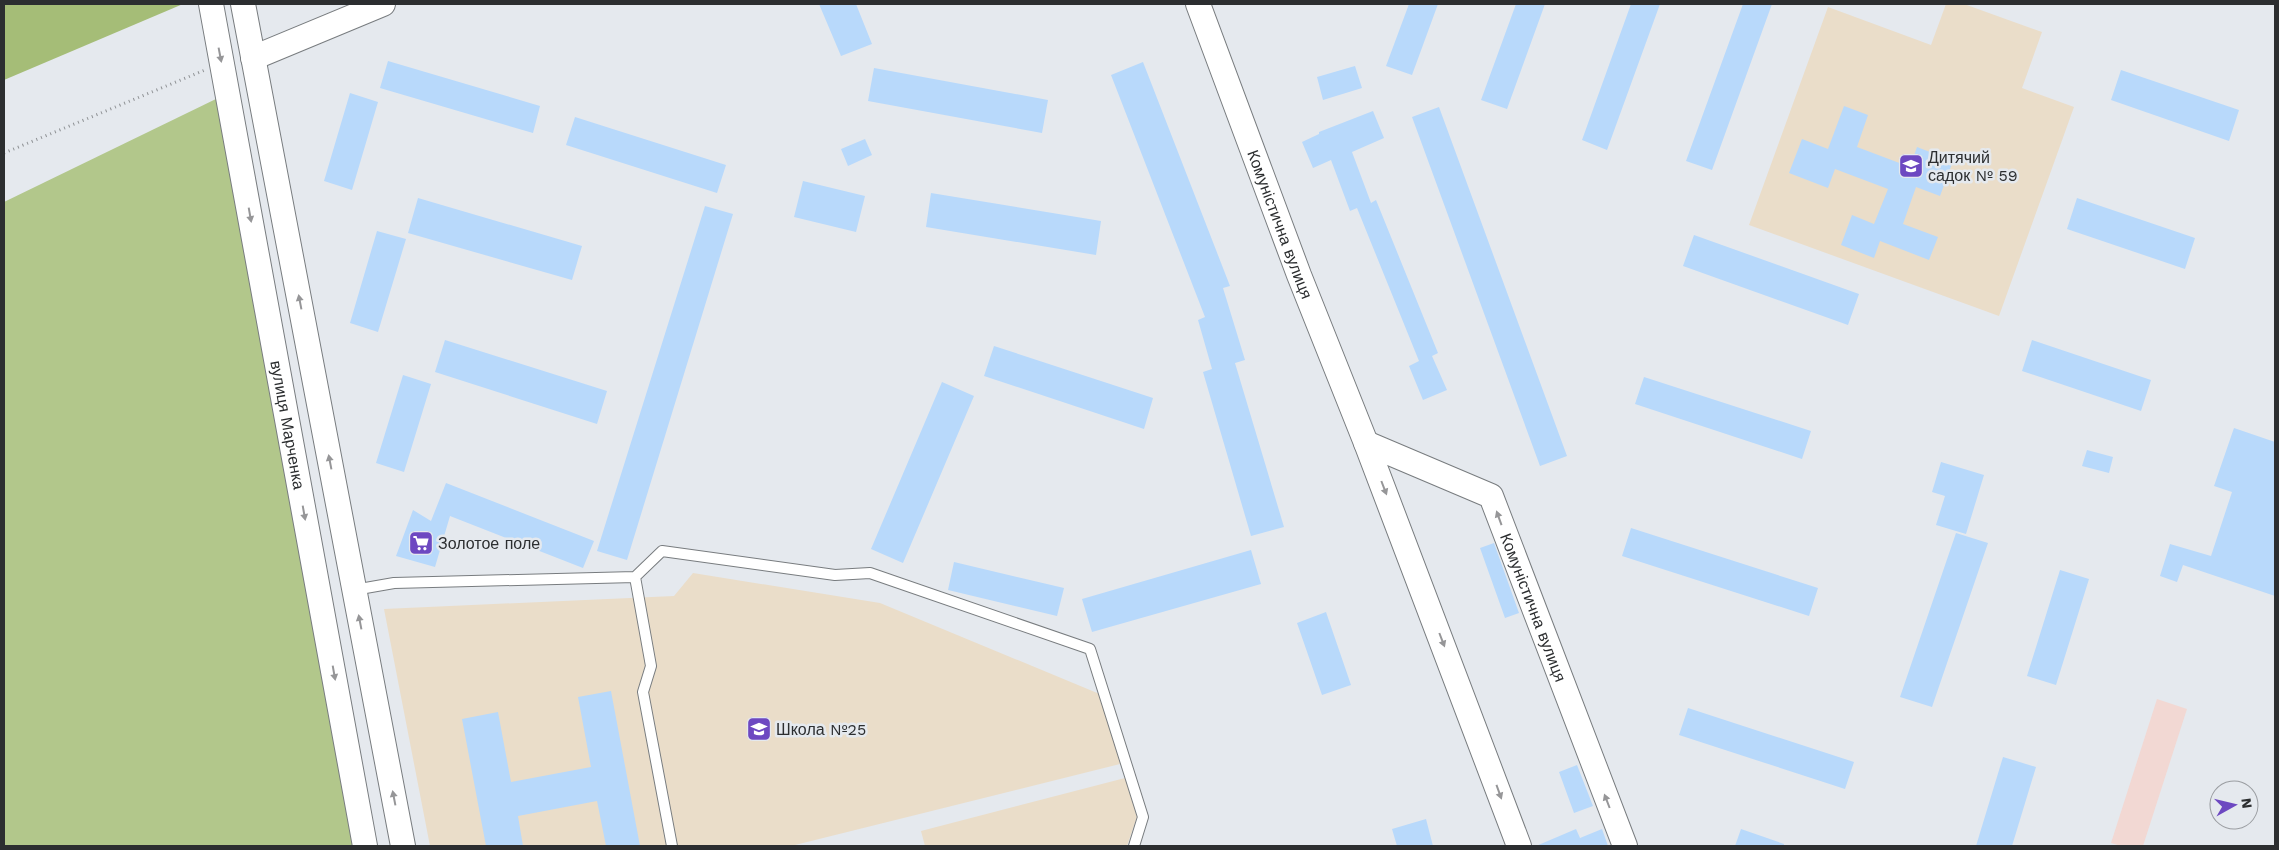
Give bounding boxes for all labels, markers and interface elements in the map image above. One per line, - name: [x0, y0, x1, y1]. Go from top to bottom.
- one-way arrow: [217, 48, 225, 64]
- street label: Комуністична вулиця: [1244, 147, 1317, 301]
- place label: Дитячий садок № 59: [1928, 148, 2018, 185]
- school or university icon: Дитячий садок № 59: [1898, 153, 1924, 179]
- one-way arrow: [246, 208, 254, 224]
- one-way arrow: [295, 294, 303, 310]
- street label: вулиця Марченка: [267, 359, 309, 491]
- one-way arrow: [326, 454, 334, 469]
- one-way arrow: [1381, 481, 1388, 496]
- one-way arrow: [301, 505, 309, 521]
- one-way arrow: [1495, 510, 1503, 525]
- supermarket icon: Золотое поле: [408, 530, 434, 556]
- street label: Комуністична вулиця: [1497, 530, 1571, 684]
- place label: Золотое поле: [438, 534, 540, 553]
- one-way arrow: [356, 614, 364, 629]
- one-way arrow: [1438, 633, 1446, 648]
- one-way arrow: [330, 665, 338, 681]
- school or university icon: Школа №25: [746, 716, 772, 742]
- place label: Школа №25: [776, 720, 866, 739]
- north arrow: [2209, 780, 2259, 830]
- one-way arrow: [1496, 785, 1503, 800]
- one-way arrow: [389, 790, 397, 806]
- one-way arrow: [1603, 793, 1611, 808]
- text: N: [2238, 797, 2256, 809]

